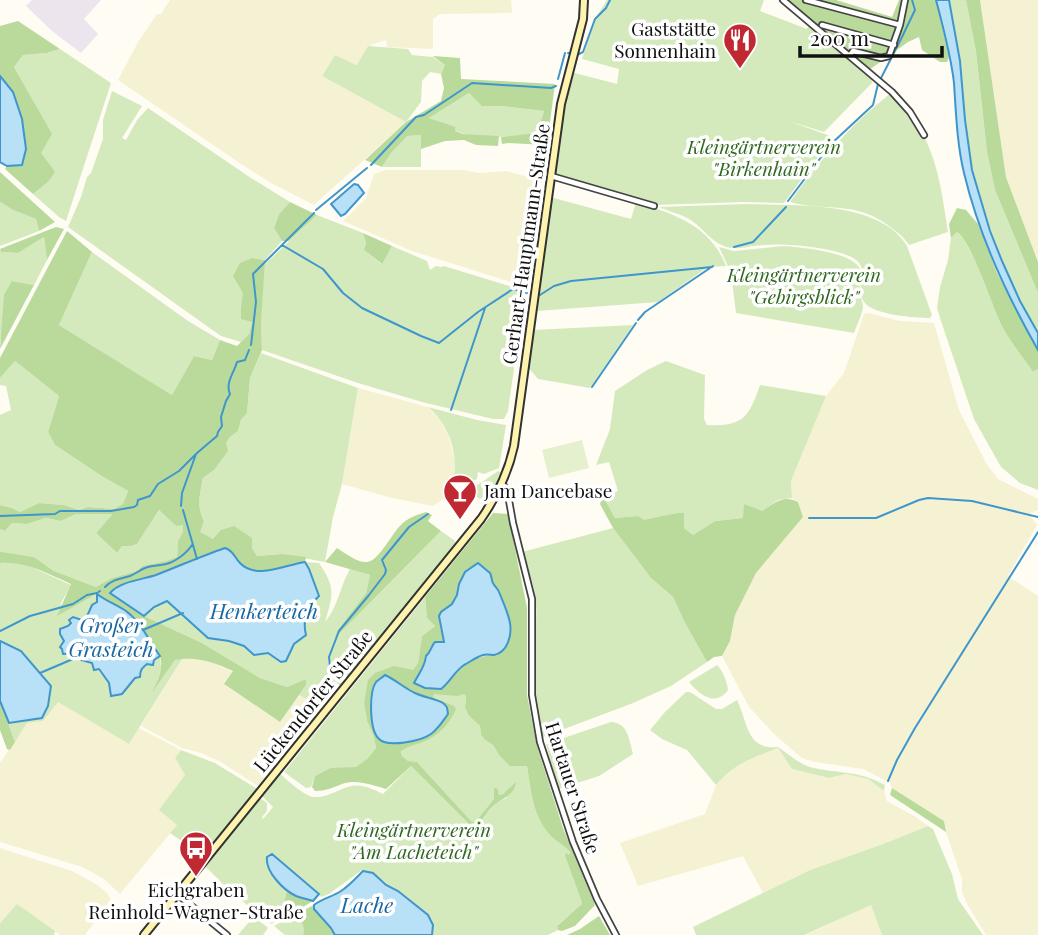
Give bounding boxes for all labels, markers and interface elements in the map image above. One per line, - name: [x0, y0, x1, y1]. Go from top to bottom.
- scale bar: [800, 14, 942, 58]
- place label: Gaststätte Sonnenhain: [614, 15, 717, 63]
- restaurant icon: Gaststätte Sonnenhain: [721, 21, 759, 70]
- text: 200 m: [810, 23, 869, 51]
- street label: Gerhart-Hauptmann-Straße: [495, 122, 555, 366]
- park label: Kleingärtnerverein "Birkenhain": [686, 133, 841, 181]
- park label: Kleingärtnerverein "Gebirgsblick": [726, 261, 881, 309]
- bar icon: Jam Dancebase: [441, 472, 479, 521]
- place label: Jam Dancebase: [483, 477, 612, 503]
- water label: Henkerteich: [209, 596, 318, 624]
- water label: Großer Grasteich: [68, 610, 154, 662]
- street label: Lückendorfer Straße: [247, 624, 378, 777]
- street label: Hartauer Straße: [540, 718, 608, 857]
- park label: Kleingärtnerverein "Am Lacheteich": [336, 816, 491, 864]
- bus stop icon: Eichgraben Reinhold-Wagner-Straße: [177, 829, 215, 878]
- place label: Eichgraben Reinhold-Wagner-Straße: [88, 876, 304, 924]
- water label: Lache: [340, 890, 393, 918]

